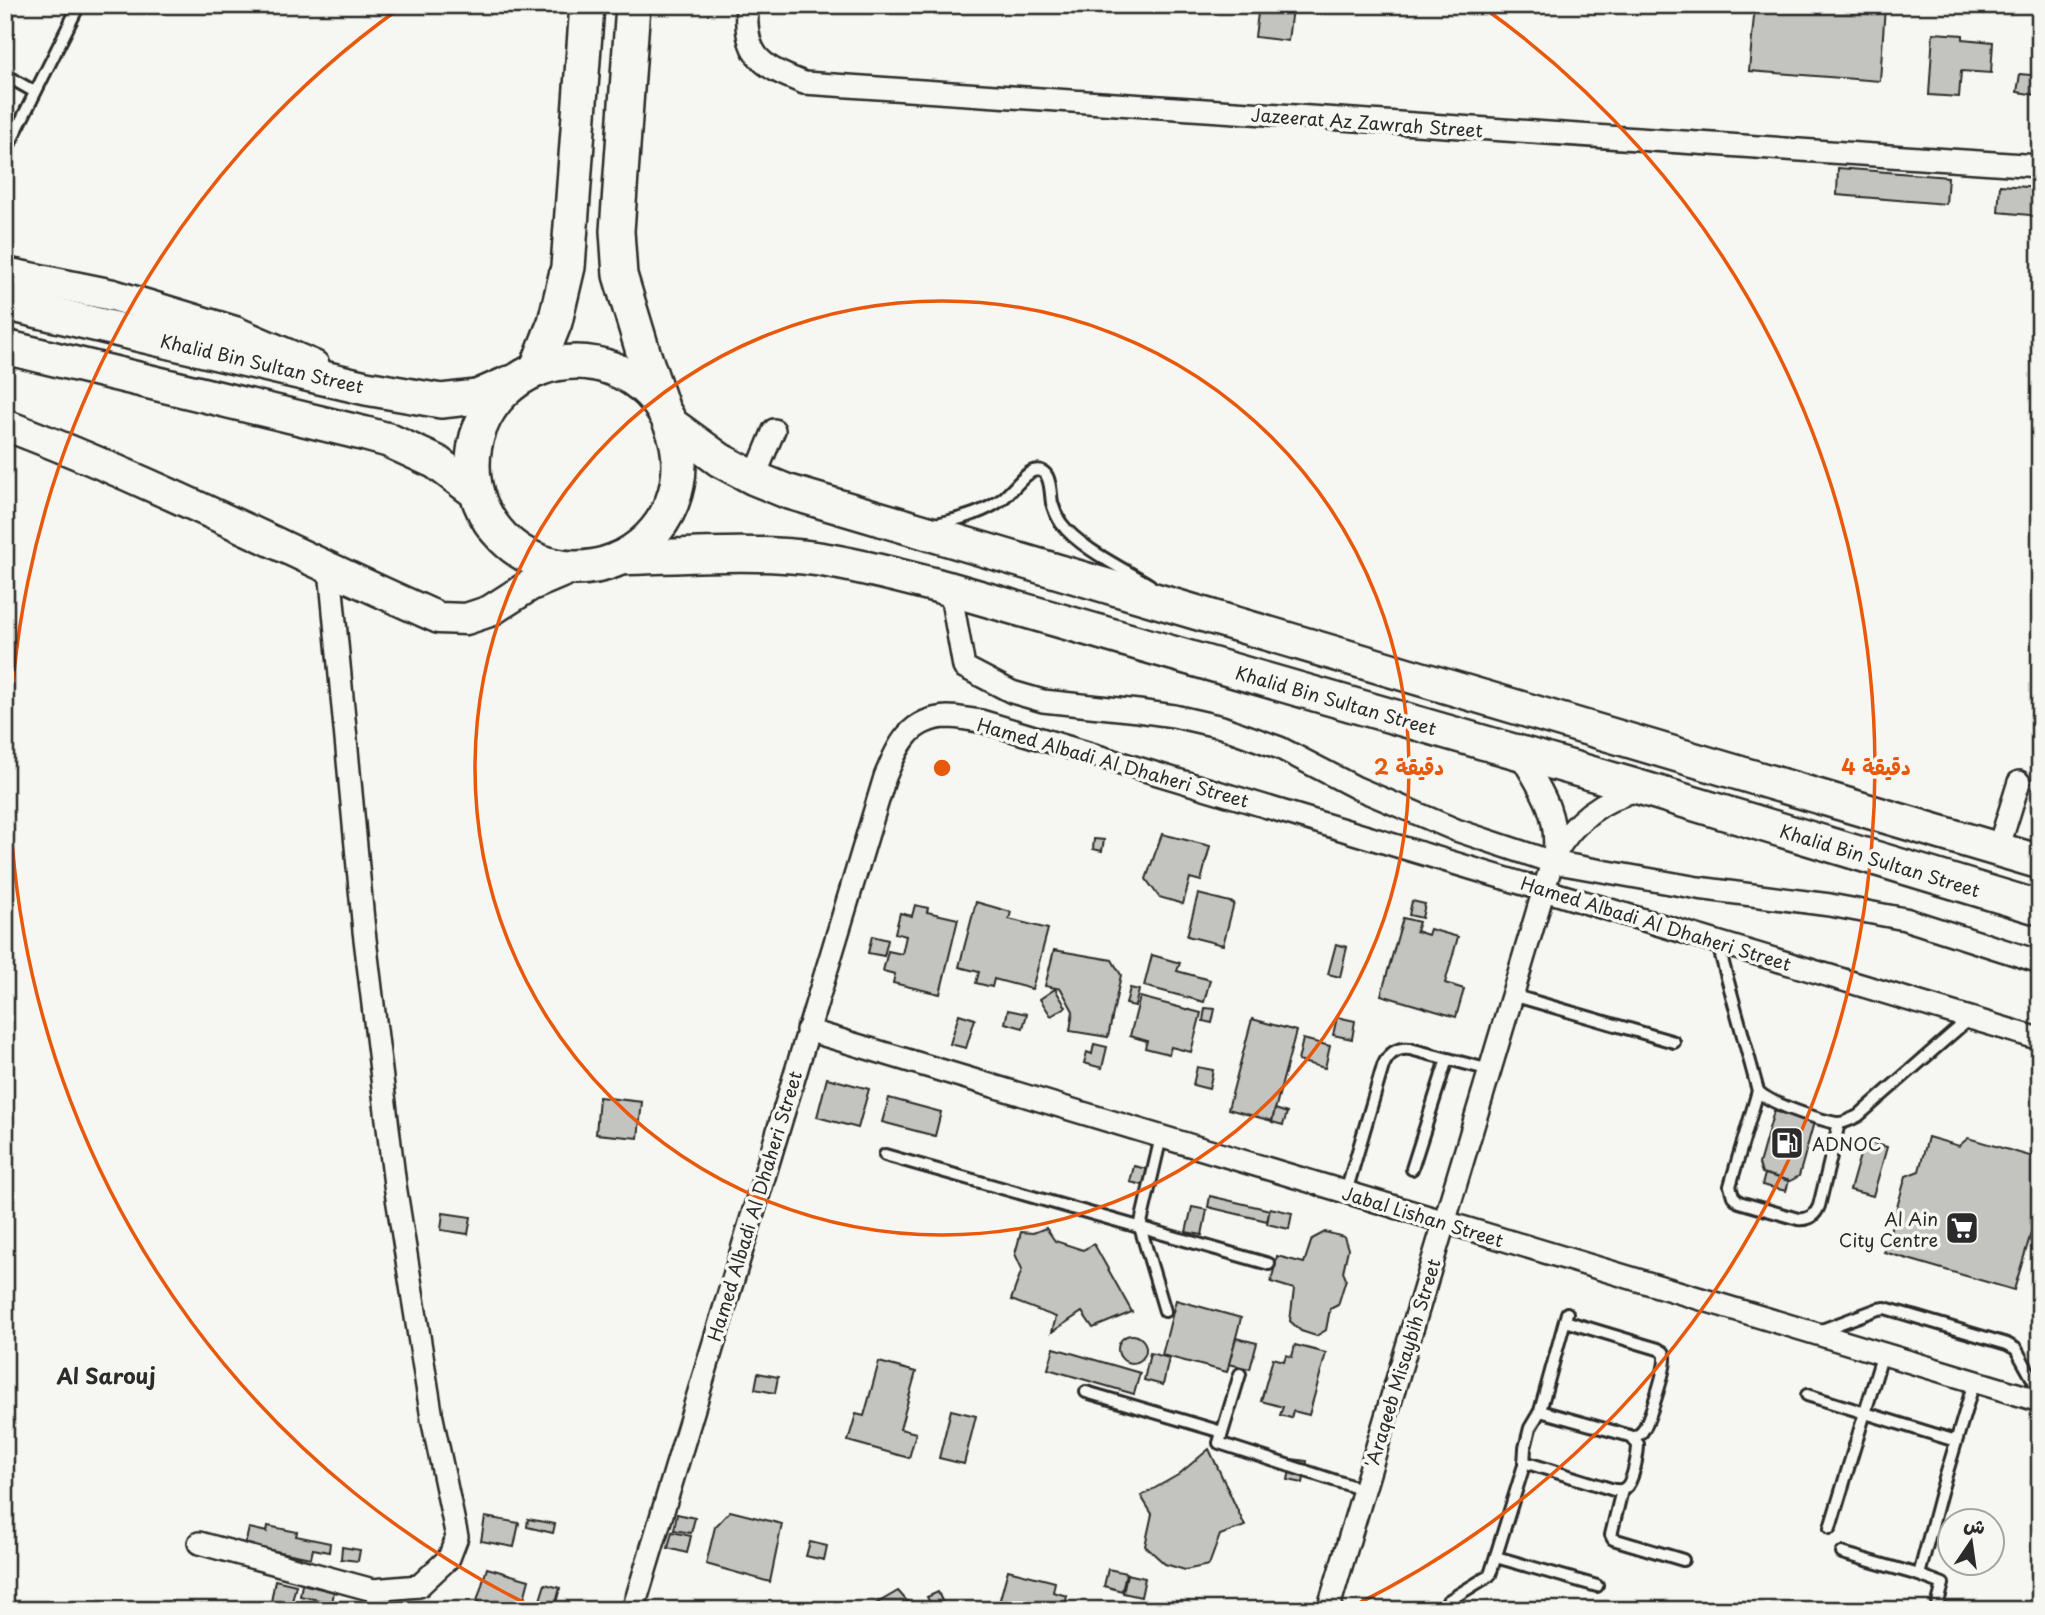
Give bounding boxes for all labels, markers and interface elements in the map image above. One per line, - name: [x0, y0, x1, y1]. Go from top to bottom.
- street label: Jazeerat Az Zawrah Street: [1250, 100, 1484, 144]
- street label: Khalid Bin Sultan Street: [158, 326, 366, 400]
- street label: Khalid Bin Sultan Street: [1232, 658, 1440, 742]
- street label: Hamed Albadi Al Dhaheri Street: [974, 710, 1252, 814]
- text: 2 دقيقة: [1374, 750, 1444, 782]
- text: 4 دقيقة: [1841, 750, 1911, 782]
- centre of rings: [930, 756, 954, 780]
- street label: Khalid Bin Sultan Street: [1777, 817, 1983, 903]
- street label: Hamed Albadi Al Dhaheri Street: [1517, 869, 1795, 977]
- street label: Hamed Albadi Al Dhaheri Street: [700, 1067, 808, 1345]
- fuel station icon: ADNOC: [1768, 1124, 1806, 1162]
- place label: ADNOC: [1812, 1130, 1882, 1157]
- street label: Jabal Lishan Street: [1339, 1179, 1507, 1253]
- place label: Al Ain City Centre: [1839, 1205, 1938, 1253]
- supermarket icon: Al Ain City Centre: [1943, 1209, 1981, 1247]
- street label: 'Araqeeb Misaybih Street: [1357, 1255, 1447, 1471]
- district label: Al Sarouj: [55, 1359, 156, 1391]
- north arrow: [1937, 1506, 2007, 1576]
- text: ش: [1962, 1508, 1988, 1540]

